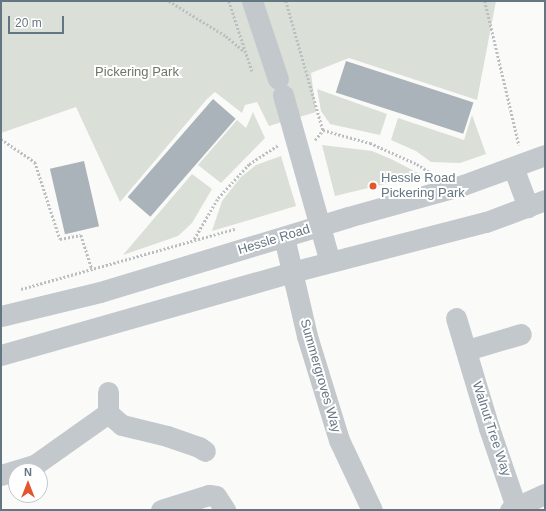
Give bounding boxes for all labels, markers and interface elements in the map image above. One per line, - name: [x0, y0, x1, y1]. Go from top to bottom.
- scale bar: [10, 8, 66, 34]
- text: 20 m: [15, 16, 42, 30]
- park label: Pickering Park: [95, 64, 179, 80]
- place label: Hessle Road Pickering Park: [381, 171, 465, 202]
- marker: Hessle Road Pickering Park: [368, 181, 378, 191]
- street label: Hessle Road: [236, 222, 312, 258]
- street label: Summergroves Way: [296, 317, 344, 435]
- street label: Walnut Tree Way: [468, 380, 514, 478]
- north arrow: [8, 463, 48, 503]
- text: N: [24, 466, 32, 478]

